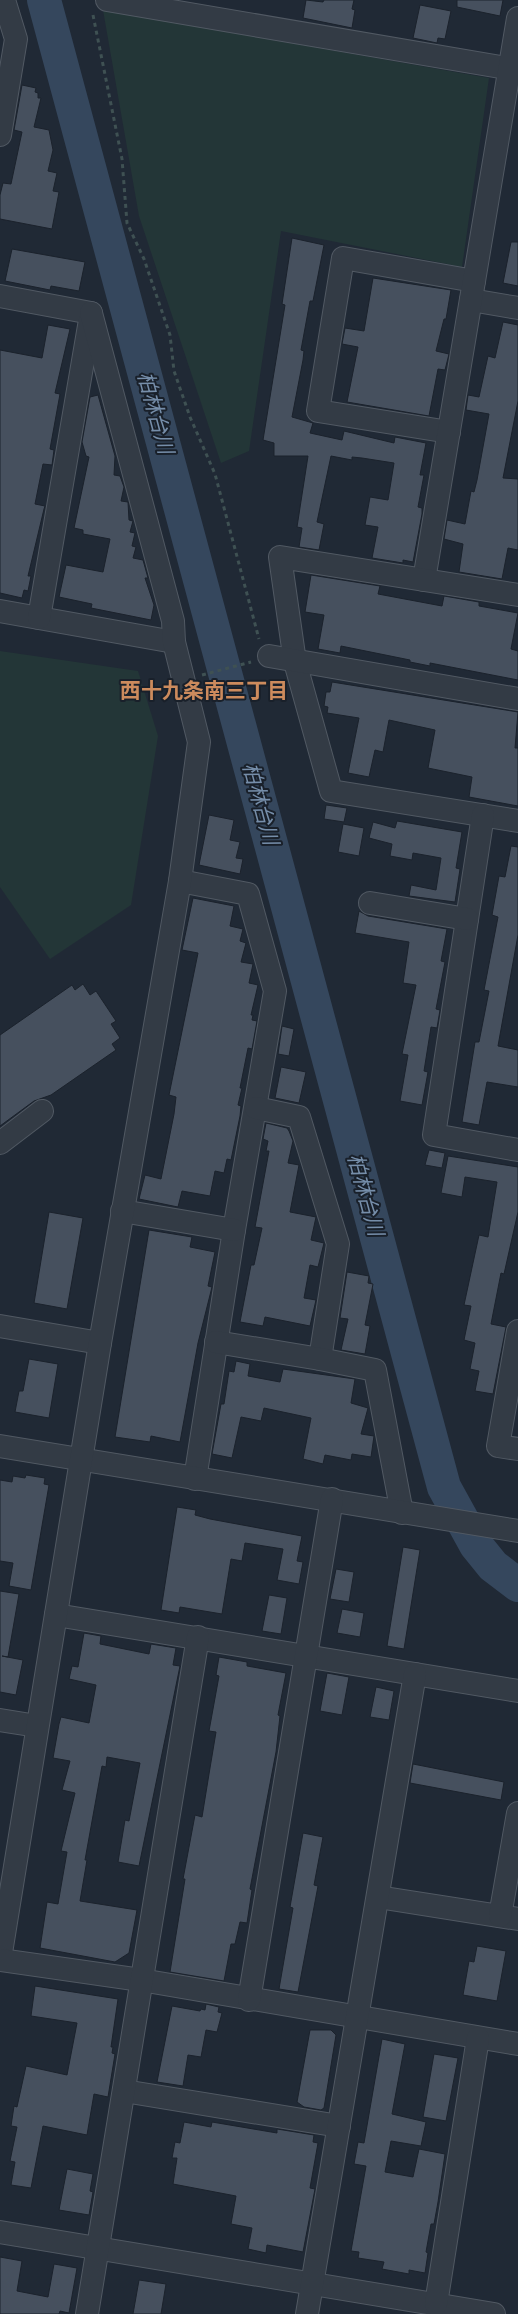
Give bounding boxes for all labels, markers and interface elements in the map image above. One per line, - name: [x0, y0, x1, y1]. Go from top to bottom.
- water label: 柏林台川: [134, 369, 177, 458]
- district label: 西十九条南三丁目: [120, 680, 288, 702]
- water label: 柏林台川: [239, 760, 282, 849]
- water label: 柏林台川: [344, 1151, 387, 1240]

